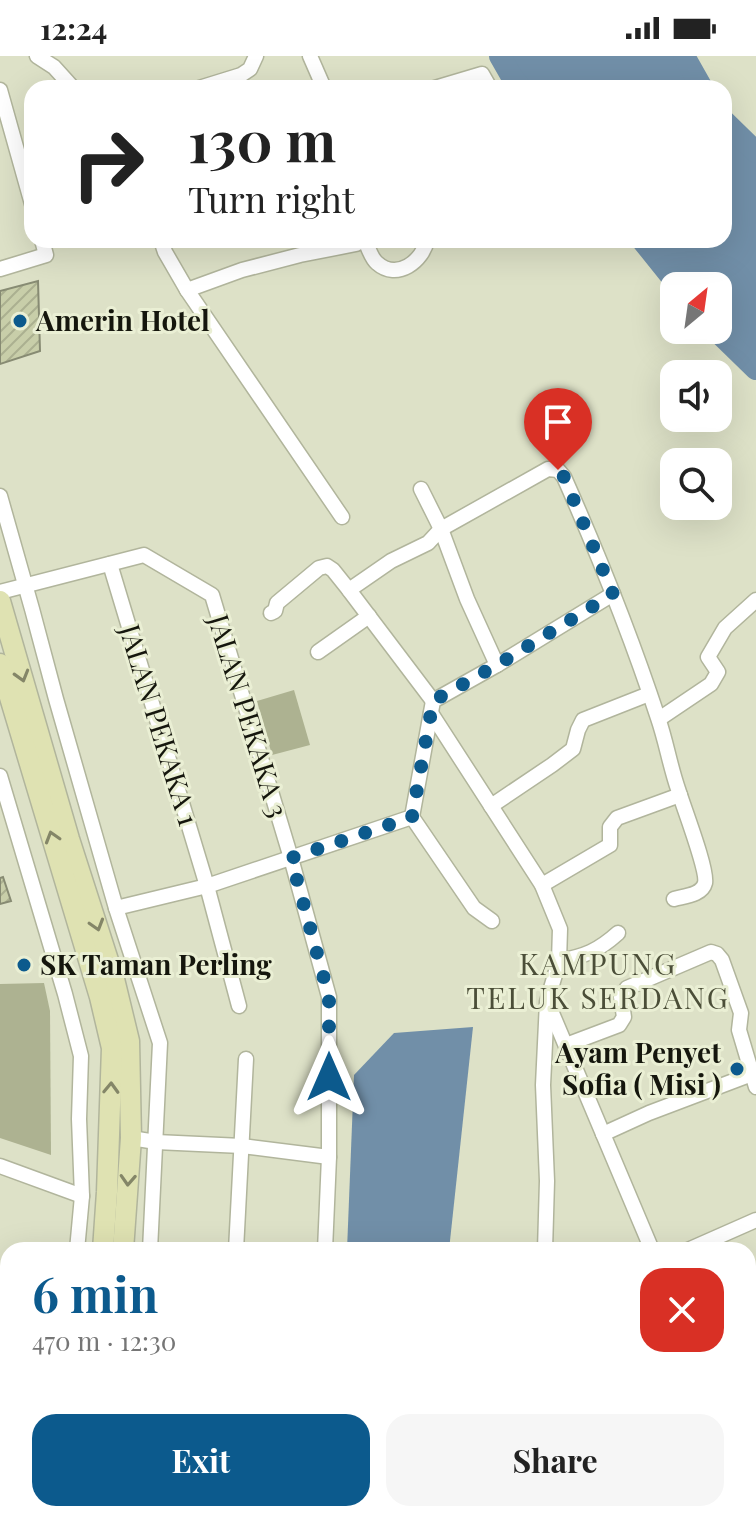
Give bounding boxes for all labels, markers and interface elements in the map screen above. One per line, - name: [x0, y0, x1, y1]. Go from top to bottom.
- text: 12:24: [40, 8, 107, 48]
- text: 130 m: [188, 102, 336, 177]
- icon: right: [56, 112, 160, 216]
- text: Turn right: [188, 174, 355, 222]
- north arrow: [660, 272, 732, 344]
- map controls: [660, 272, 732, 520]
- place label: Amerin Hotel: [35, 301, 210, 338]
- marker: Amerin Hotel: [11, 312, 29, 330]
- button: sound: [660, 360, 732, 432]
- pin: [524, 388, 592, 470]
- icon: arrive: [536, 400, 580, 444]
- button: search: [660, 448, 732, 520]
- street label: JALAN PEKAKA 3: [201, 608, 298, 822]
- street label: JALAN PEKAKA 1: [112, 619, 209, 830]
- one-way arrow: [13, 668, 29, 682]
- one-way arrow: [45, 830, 61, 844]
- one-way arrow: [87, 917, 103, 931]
- district label: KAMPUNG TELUK SERDANG: [466, 943, 730, 1017]
- place label: SK Taman Perling: [40, 945, 272, 982]
- marker: SK Taman Perling: [15, 956, 33, 974]
- place label: Ayam Penyet Sofia ( Misi ): [554, 1033, 721, 1102]
- position arrow: [287, 1035, 371, 1119]
- marker: Ayam Penyet Sofia ( Misi ): [728, 1060, 746, 1078]
- one-way arrow: [102, 1081, 119, 1094]
- one-way arrow: [120, 1174, 137, 1187]
- text: 6 min: [32, 1261, 158, 1325]
- button: close: [640, 1268, 724, 1352]
- text: 470 m · 12:30: [32, 1323, 176, 1358]
- button: Exit: [32, 1414, 370, 1506]
- button: Share: [386, 1414, 724, 1506]

